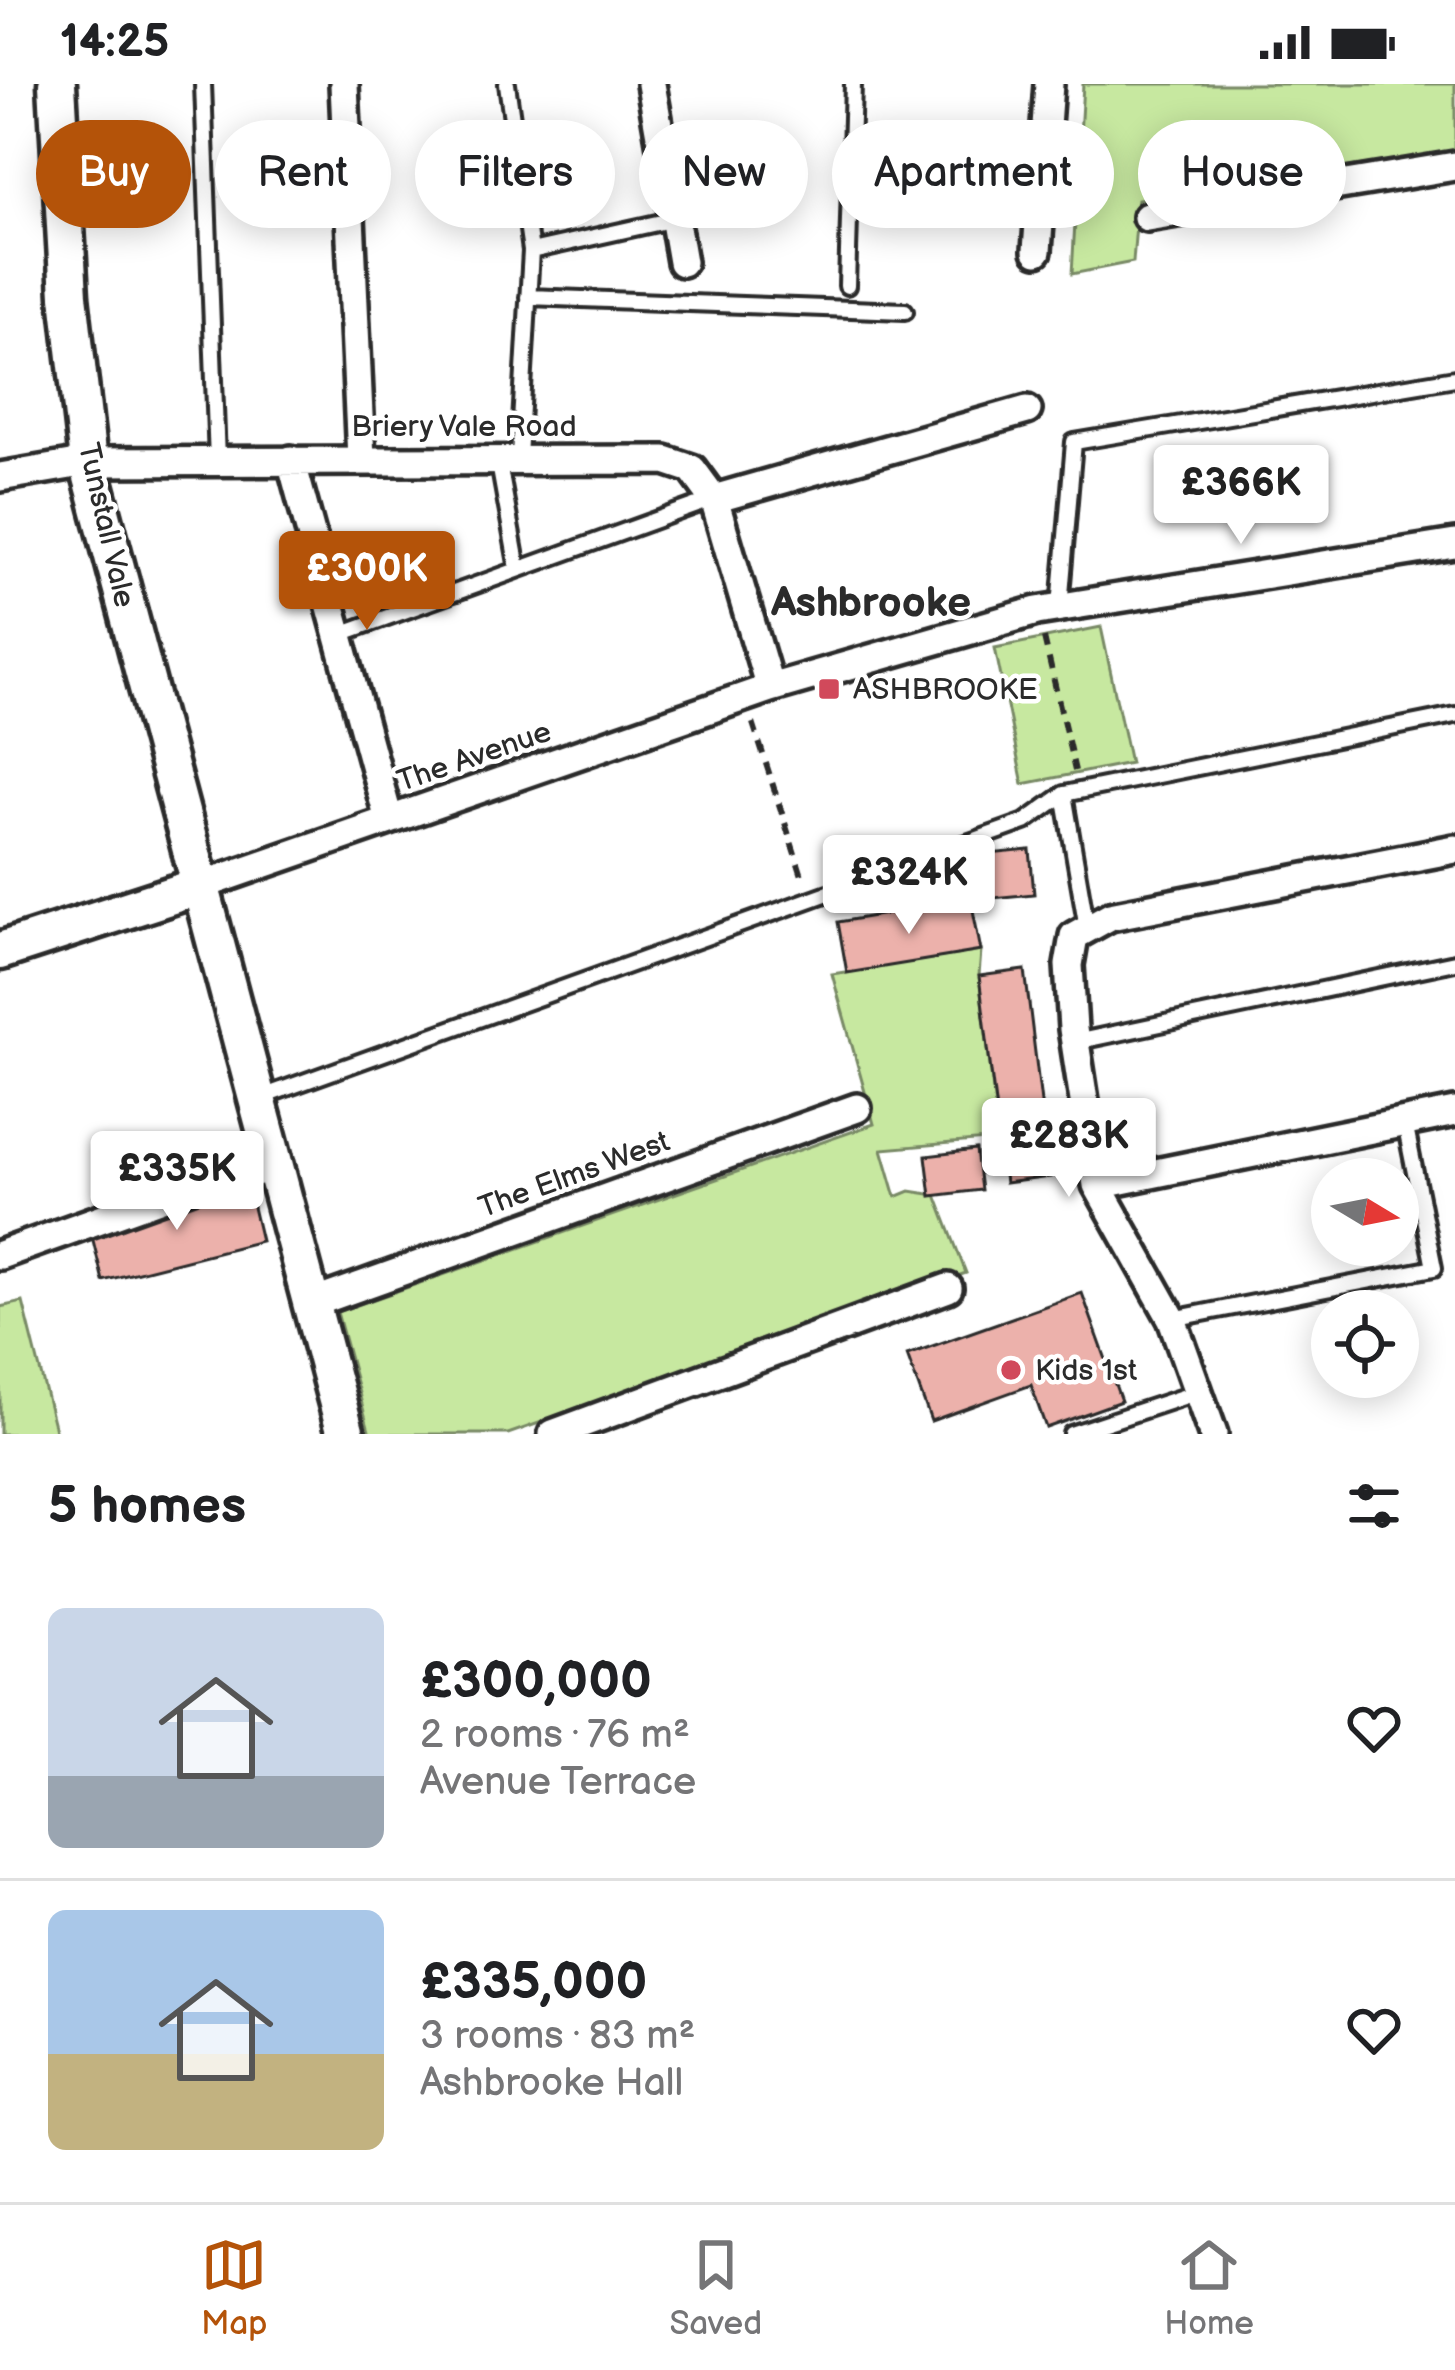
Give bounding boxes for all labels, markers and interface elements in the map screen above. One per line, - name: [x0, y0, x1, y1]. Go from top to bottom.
- text: 14:25: [60, 15, 169, 70]
- chip: Buy: [36, 120, 191, 228]
- chip: Rent: [215, 120, 391, 228]
- chip: Filters: [415, 120, 615, 228]
- chip: New: [639, 120, 808, 228]
- chip: Apartment: [832, 120, 1114, 228]
- chip: House: [1138, 120, 1346, 228]
- street label: Briery Vale Road: [351, 409, 577, 445]
- street label: Tunstall Vale: [70, 440, 142, 611]
- pin: £366K: [1157, 445, 1325, 547]
- text: £366K: [1181, 460, 1301, 507]
- pin: £300K: [283, 531, 451, 633]
- text: £300K: [306, 546, 428, 593]
- district label: Ashbrooke: [770, 578, 971, 629]
- place label: ASHBROOKE: [853, 672, 1038, 708]
- marker: ASHBROOKE: [816, 676, 842, 702]
- street label: The Avenue: [393, 714, 556, 800]
- pin: £324K: [825, 835, 993, 937]
- text: £324K: [850, 850, 968, 897]
- pin: £283K: [985, 1098, 1153, 1200]
- text: £283K: [1009, 1113, 1129, 1160]
- street label: The Elms West: [474, 1124, 675, 1226]
- pin: £335K: [93, 1131, 261, 1233]
- text: £335K: [118, 1146, 236, 1193]
- north arrow: [1311, 1158, 1419, 1266]
- map controls: [1311, 1158, 1419, 1398]
- button: locate: [1311, 1290, 1419, 1398]
- place label: Kids 1st: [1035, 1353, 1137, 1389]
- marker: Kids 1st: [998, 1357, 1024, 1383]
- icon: filters: [1341, 1473, 1407, 1539]
- text: 5 homes: [48, 1476, 246, 1537]
- text: £300,000: [420, 1651, 652, 1712]
- icon: home: [144, 1656, 288, 1800]
- icon: heart: [1341, 1695, 1407, 1761]
- text: 2 rooms · 76 m²: [420, 1712, 690, 1759]
- text: Avenue Terrace: [420, 1759, 696, 1806]
- text: £335,000: [420, 1952, 647, 2013]
- icon: home: [144, 1958, 288, 2102]
- icon: heart: [1341, 1997, 1407, 2063]
- text: 3 rooms · 83 m²: [420, 2013, 695, 2060]
- text: Ashbrooke Hall: [420, 2060, 683, 2107]
- tab: Map: [201, 2232, 267, 2344]
- tab: Saved: [669, 2232, 762, 2344]
- tab: Home: [1164, 2232, 1254, 2344]

